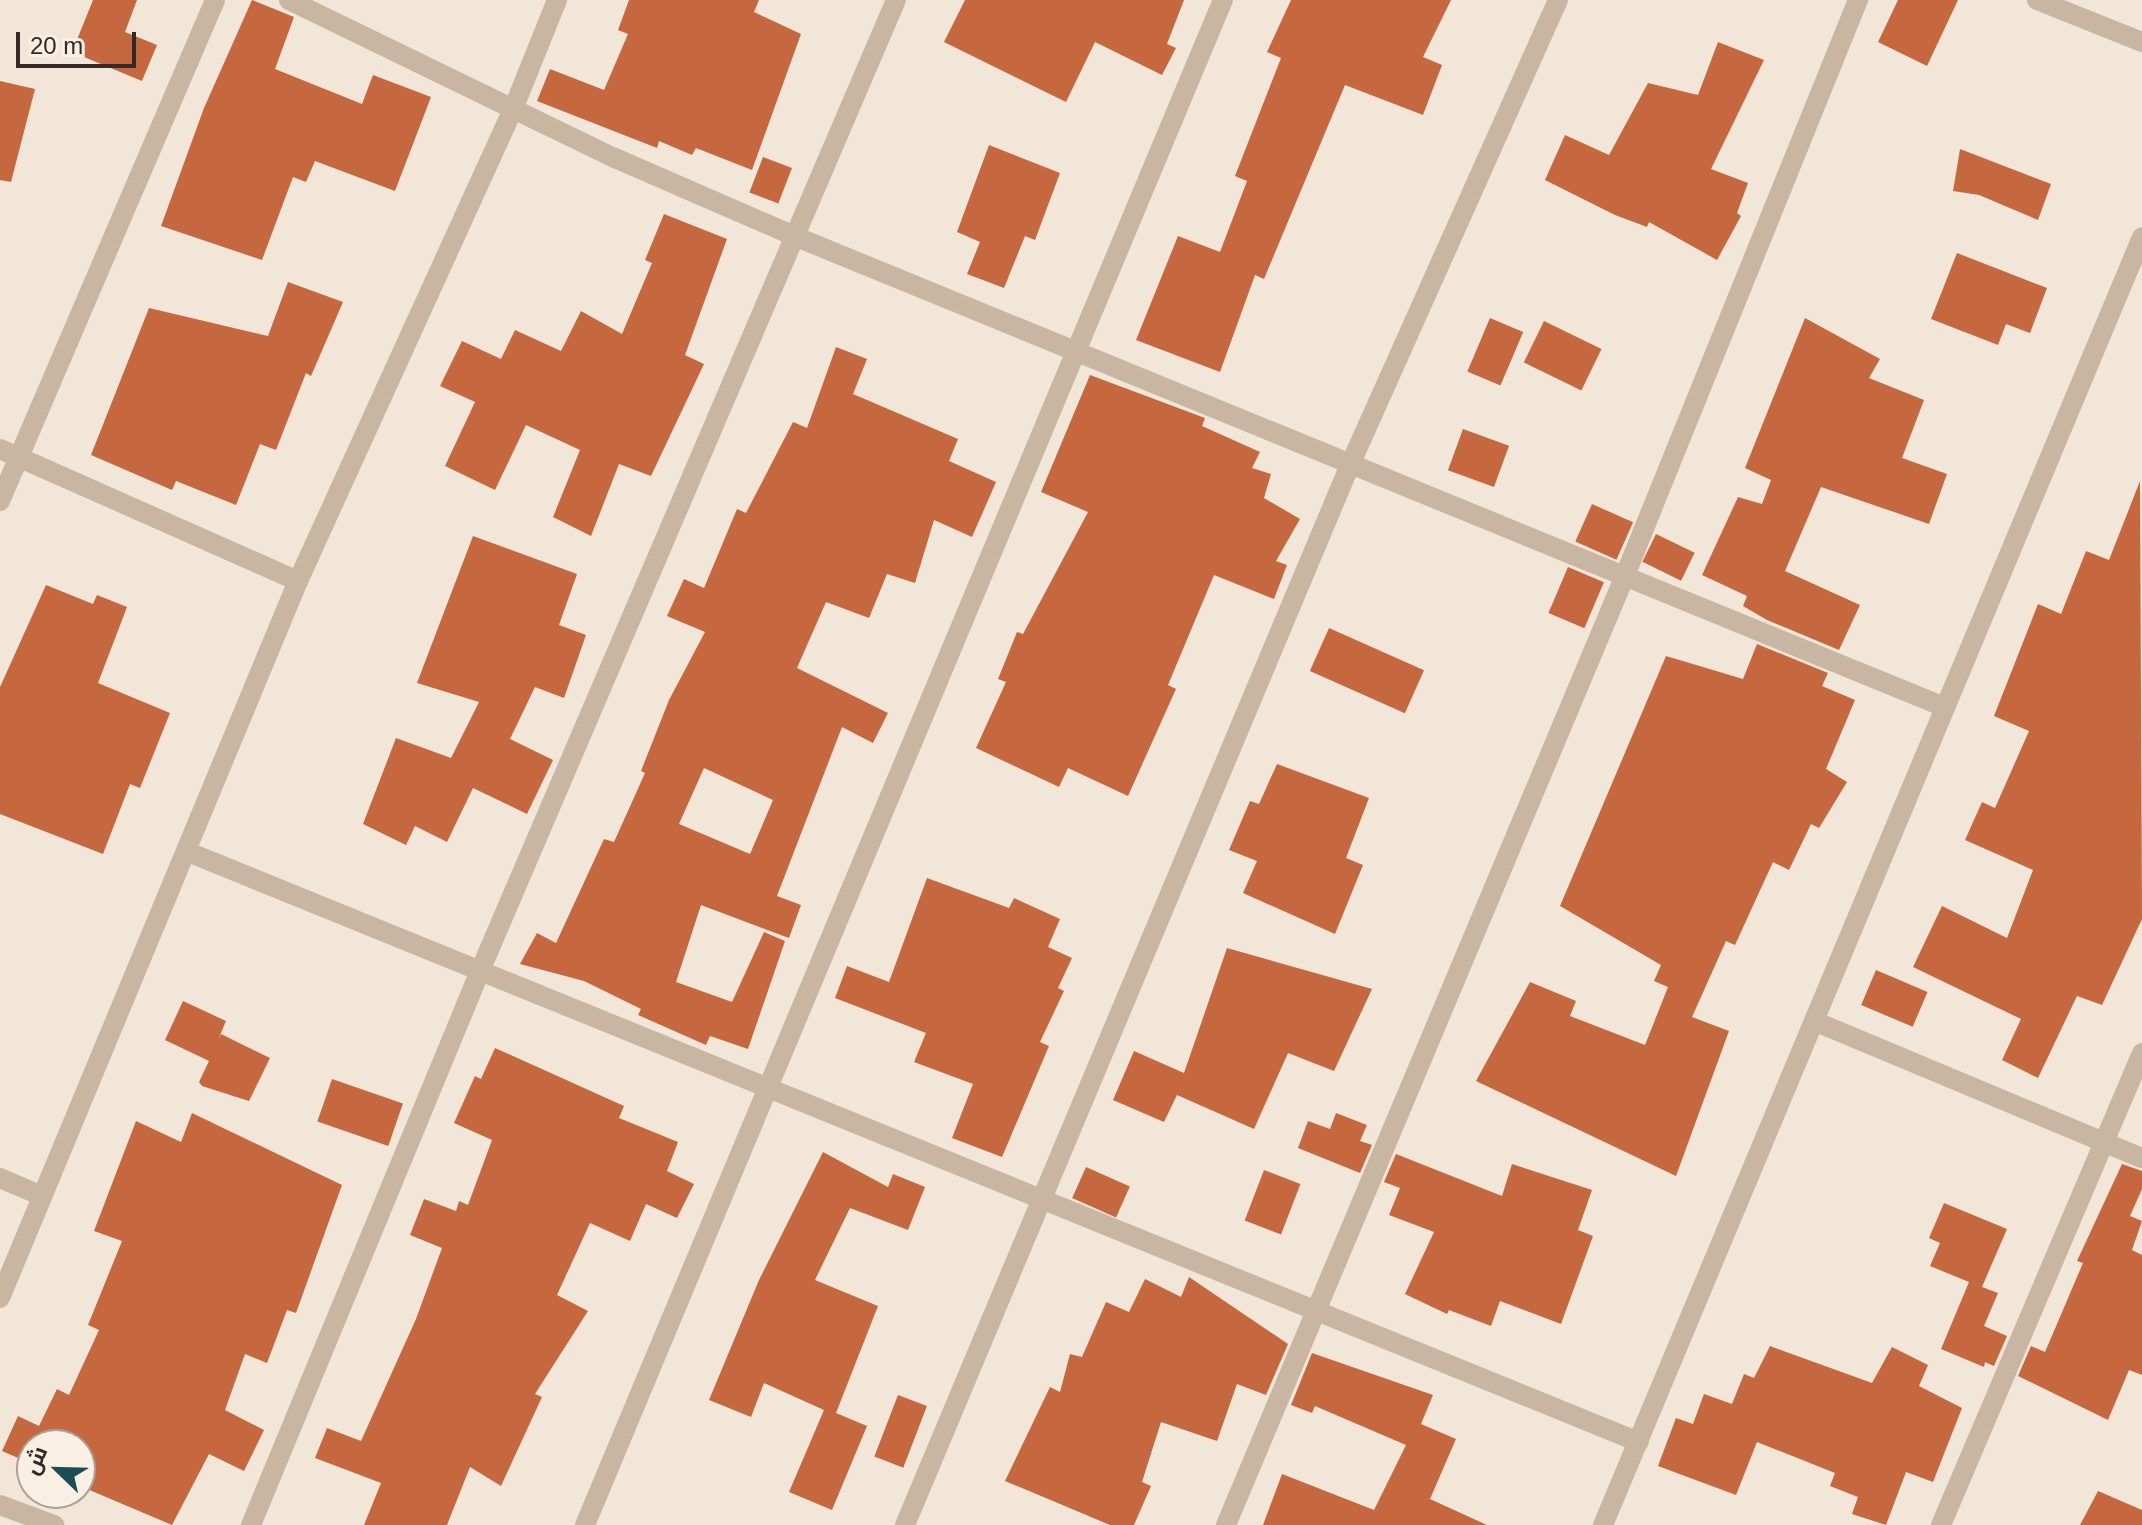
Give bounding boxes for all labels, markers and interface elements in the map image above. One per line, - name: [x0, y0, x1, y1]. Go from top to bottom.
- scale bar: [20, 16, 140, 66]
- text: 20 m: [30, 32, 83, 59]
- north arrow: [16, 1429, 96, 1509]
- text: ش: [18, 1442, 52, 1478]

